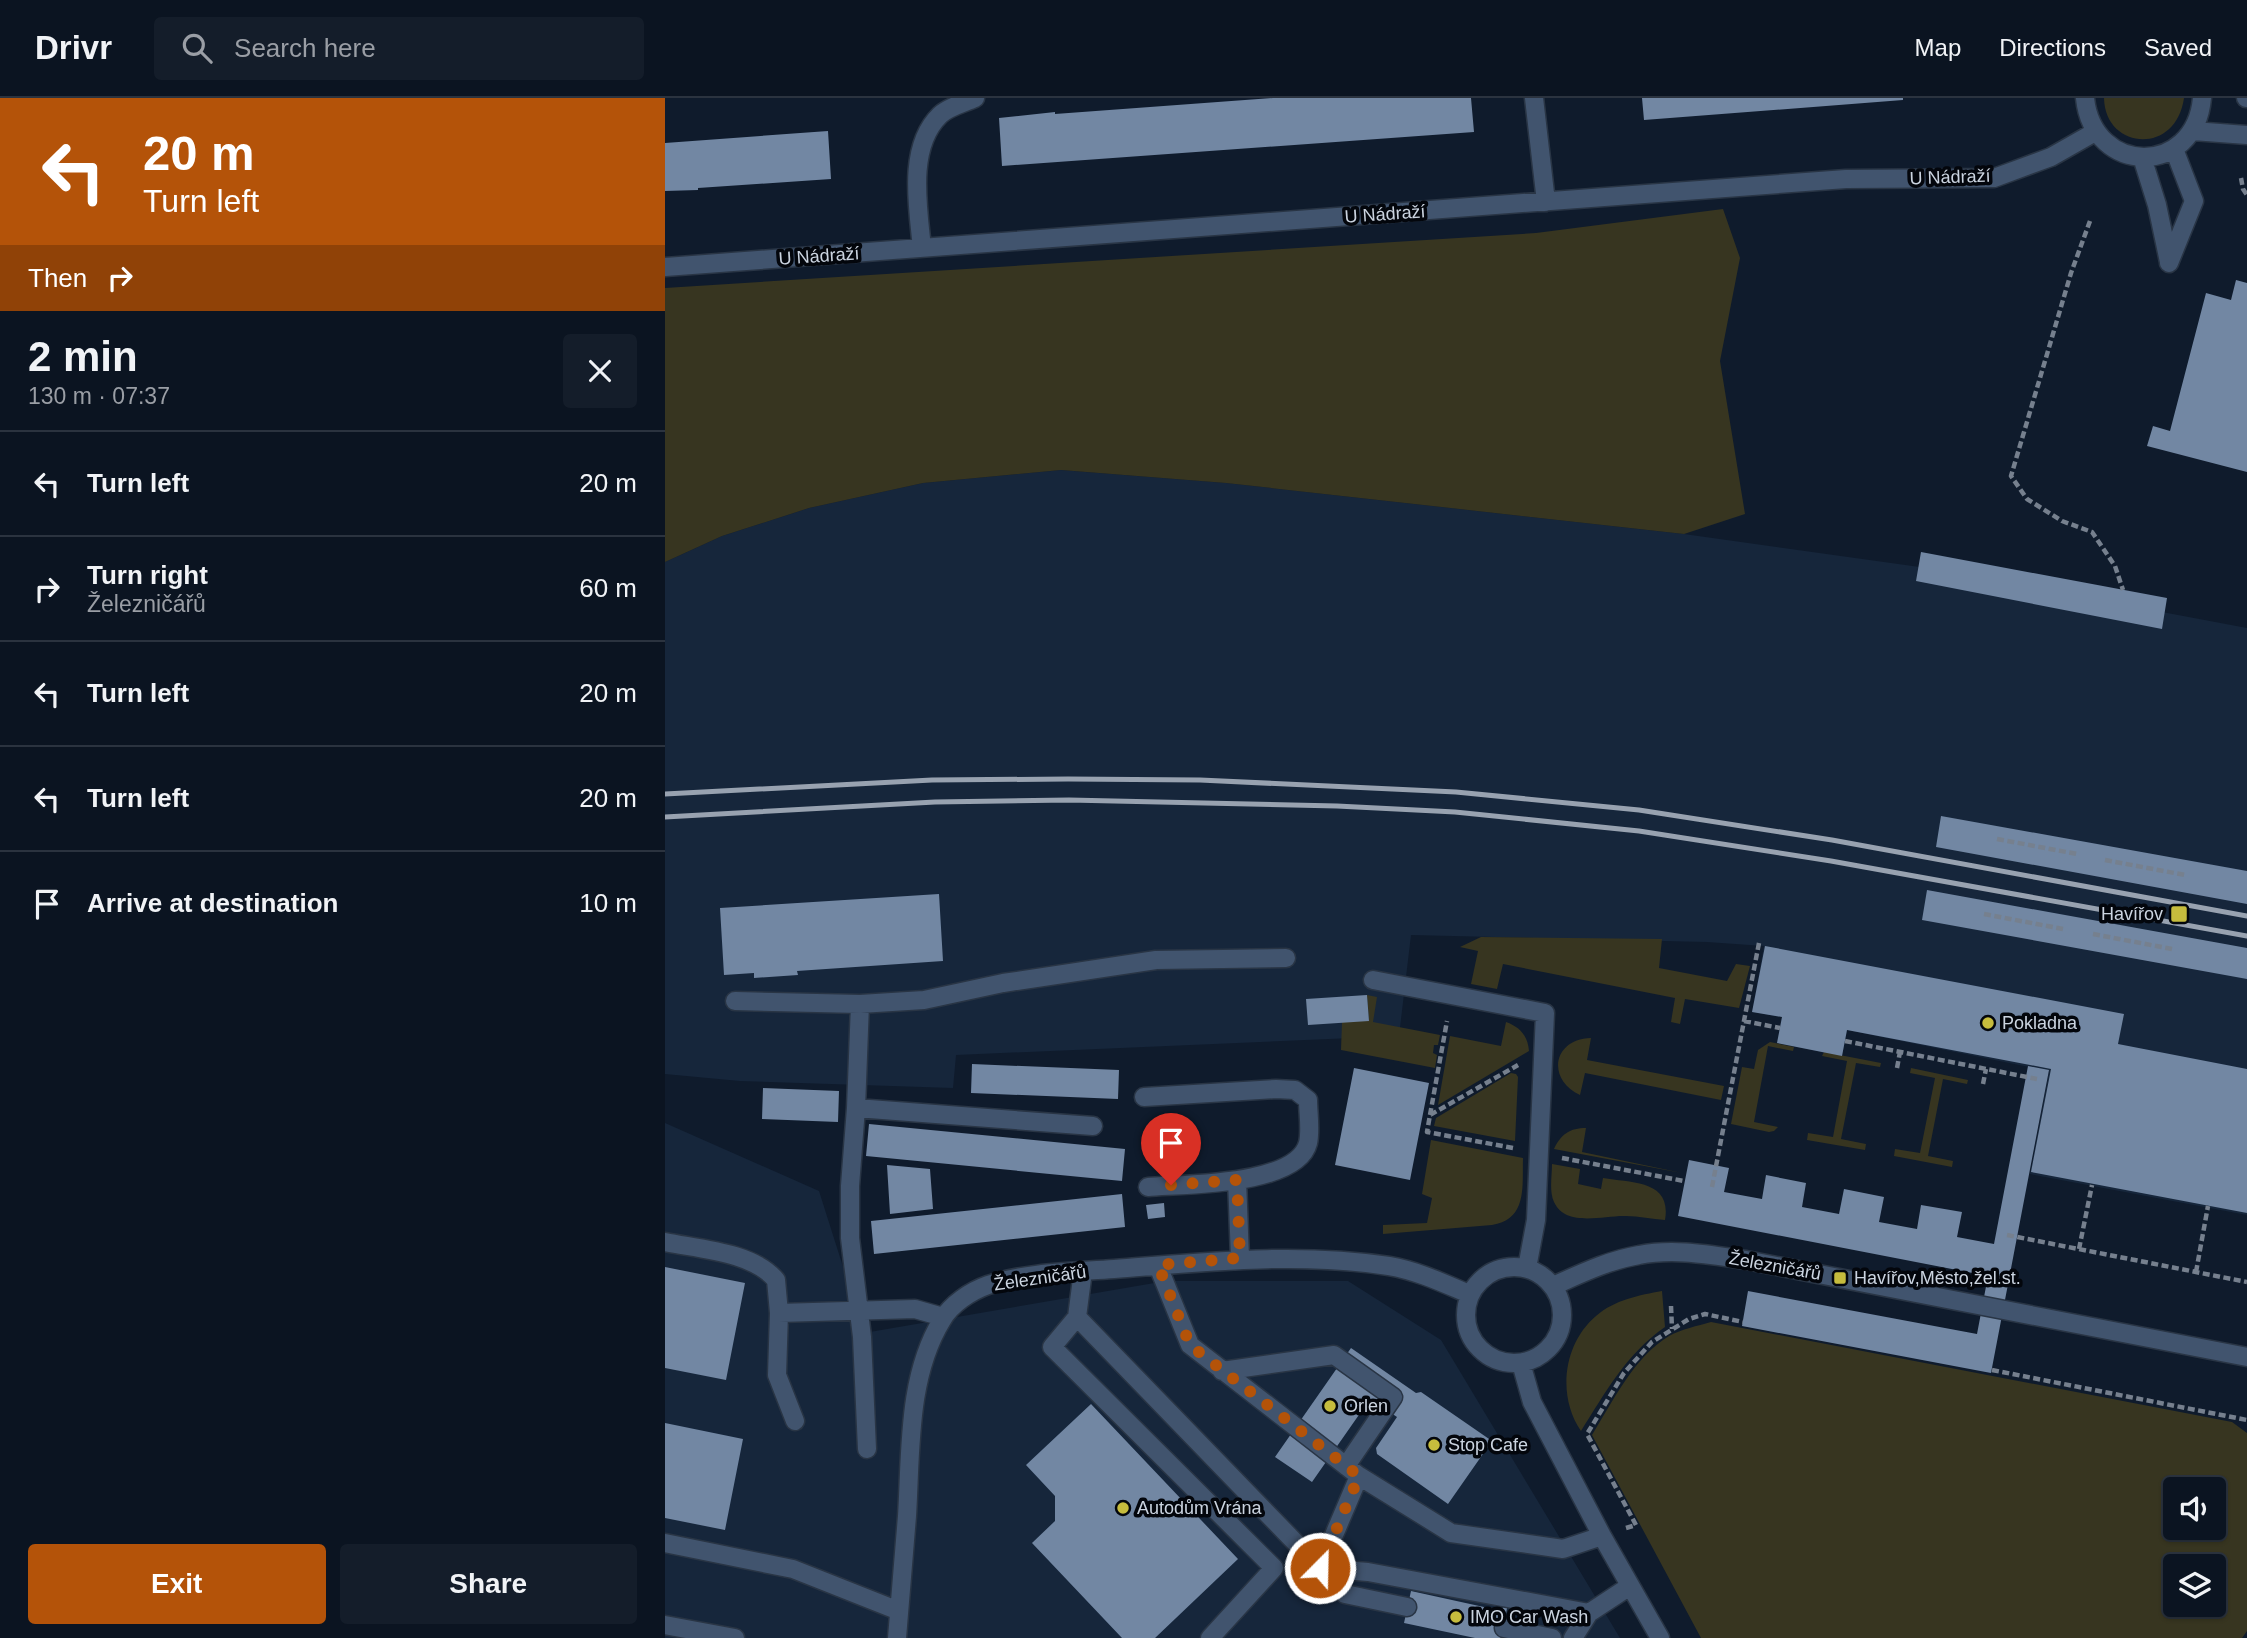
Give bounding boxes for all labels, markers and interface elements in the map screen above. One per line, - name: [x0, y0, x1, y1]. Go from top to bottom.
- search box: [154, 17, 644, 80]
- text: Drivr: [35, 29, 112, 66]
- icon: search: [178, 29, 216, 67]
- text: Search here: [234, 33, 376, 63]
- text: Map: [1915, 34, 1961, 61]
- text: Directions: [1999, 34, 2106, 61]
- text: Saved: [2144, 34, 2212, 61]
- icon: left: [28, 126, 119, 217]
- text: 20 m: [143, 126, 255, 180]
- street label: U Nádraží: [1909, 166, 1991, 188]
- text: Turn left: [143, 183, 259, 219]
- street label: U Nádraží: [1344, 201, 1426, 227]
- street label: U Nádraží: [778, 243, 860, 269]
- icon: right: [101, 259, 139, 297]
- text: Then: [28, 263, 87, 293]
- text: 2 min: [28, 333, 138, 380]
- button: close: [563, 334, 637, 408]
- text: 130 m · 07:37: [28, 383, 170, 409]
- icon: left: [28, 465, 66, 503]
- text: Turn left: [87, 468, 189, 498]
- text: 20 m: [579, 468, 637, 498]
- text: Turn right: [87, 560, 208, 590]
- icon: right: [28, 570, 66, 608]
- text: 60 m: [579, 573, 637, 603]
- text: Železničářů: [87, 591, 206, 617]
- icon: left: [28, 675, 66, 713]
- text: Turn left: [87, 678, 189, 708]
- text: 20 m: [579, 678, 637, 708]
- icon: left: [28, 780, 66, 818]
- text: Turn left: [87, 783, 189, 813]
- text: 20 m: [579, 783, 637, 813]
- icon: arrive: [28, 885, 66, 923]
- text: Arrive at destination: [87, 888, 338, 918]
- text: 10 m: [579, 888, 637, 918]
- place label: Havířov: [2101, 904, 2163, 924]
- marker: Havířov: [2169, 904, 2189, 924]
- place label: Pokladna: [2002, 1013, 2078, 1033]
- marker: Pokladna: [1980, 1015, 1996, 1031]
- pin: [1141, 1113, 1201, 1185]
- icon: arrive: [1152, 1124, 1190, 1162]
- street label: Železničářů: [1727, 1248, 1823, 1284]
- street label: Železničářů: [993, 1262, 1087, 1294]
- place label: Havířov,Město,žel.st.: [1854, 1268, 2021, 1288]
- marker: Havířov,Město,žel.st.: [1832, 1270, 1848, 1286]
- place label: Orlen: [1344, 1396, 1388, 1416]
- marker: Orlen: [1322, 1398, 1338, 1414]
- place label: Stop Cafe: [1448, 1435, 1528, 1455]
- marker: Stop Cafe: [1426, 1437, 1442, 1453]
- map controls: [2163, 1477, 2226, 1617]
- button: sound: [2163, 1477, 2226, 1540]
- place label: Autodům Vrána: [1137, 1498, 1262, 1518]
- marker: Autodům Vrána: [1115, 1500, 1131, 1516]
- position arrow: [1283, 1531, 1357, 1605]
- button: Exit: [28, 1544, 326, 1624]
- button: Share: [340, 1544, 637, 1624]
- button: layers: [2163, 1554, 2226, 1617]
- place label: IMO Car Wash: [1470, 1607, 1588, 1627]
- marker: IMO Car Wash: [1448, 1609, 1464, 1625]

